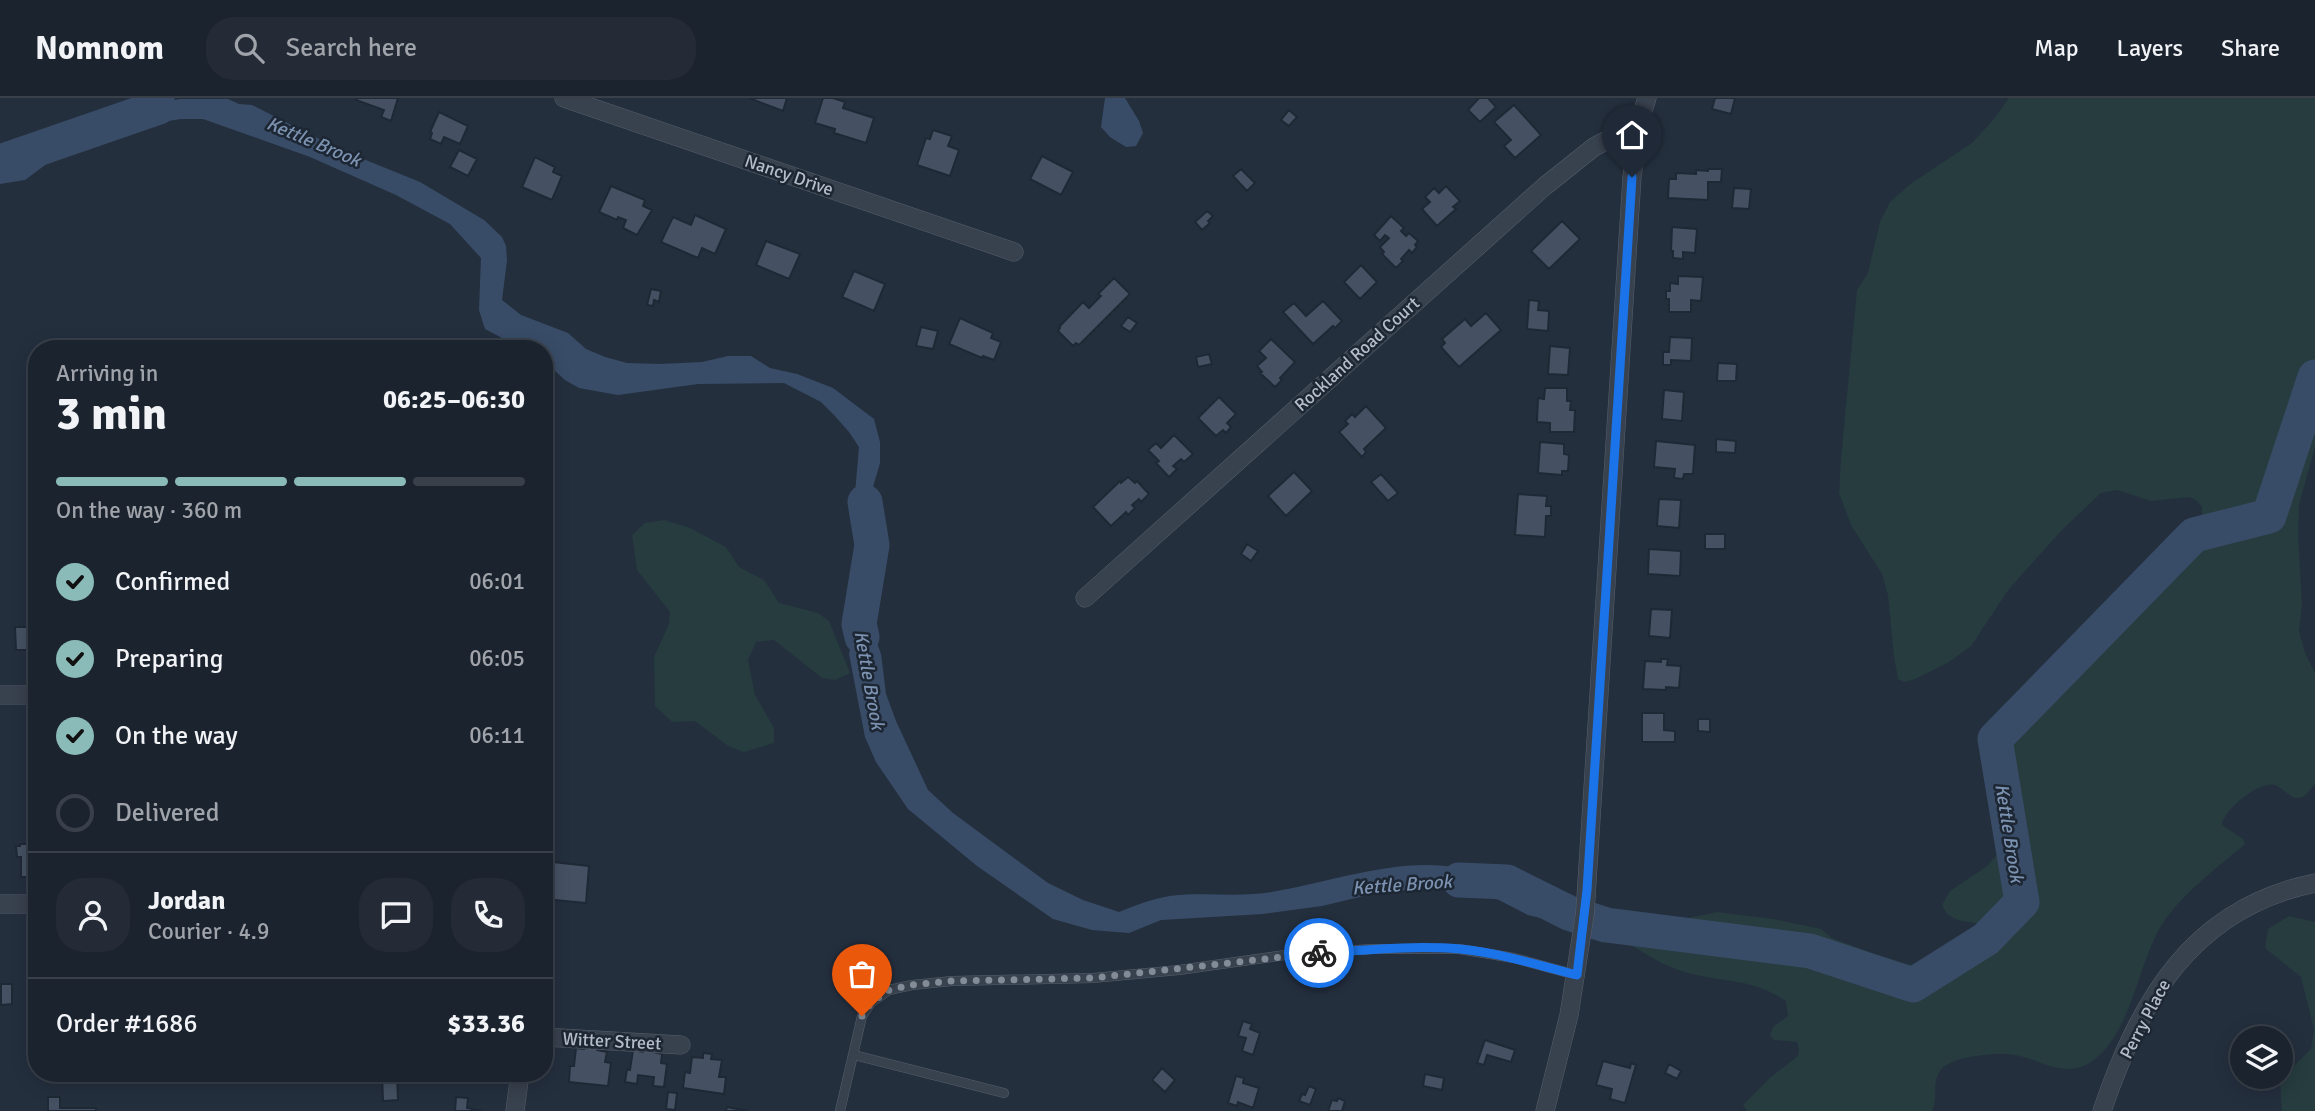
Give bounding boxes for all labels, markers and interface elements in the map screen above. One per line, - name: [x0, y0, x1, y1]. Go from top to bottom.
- search box: [206, 17, 696, 80]
- text: Nomnom: [35, 28, 164, 69]
- icon: search: [230, 29, 268, 67]
- text: Search here: [286, 32, 417, 64]
- text: Map: [2034, 33, 2079, 63]
- text: Layers: [2117, 33, 2183, 63]
- text: Share: [2221, 33, 2280, 63]
- pin: [1602, 105, 1662, 177]
- water label: Kettle Brook: [263, 111, 366, 173]
- icon: home: [1613, 116, 1651, 154]
- street label: Nancy Drive: [742, 150, 836, 200]
- street label: Rockland Road Court: [1290, 292, 1424, 416]
- text: Arriving in: [56, 359, 158, 388]
- text: 06:25–06:30: [383, 384, 525, 416]
- text: 3 min: [56, 386, 167, 442]
- text: On the way · 360 m: [56, 496, 242, 525]
- icon: check: [56, 563, 94, 601]
- text: Confirmed: [115, 566, 230, 598]
- text: 06:01: [469, 567, 525, 596]
- water label: Kettle Brook: [849, 629, 890, 733]
- icon: check: [56, 640, 94, 678]
- text: Preparing: [115, 643, 223, 675]
- text: 06:05: [469, 644, 525, 673]
- icon: check: [56, 717, 94, 755]
- text: On the way: [115, 720, 238, 752]
- text: 06:11: [469, 721, 525, 750]
- water label: Kettle Brook: [1989, 782, 2029, 886]
- text: Delivered: [115, 797, 220, 829]
- water label: Kettle Brook: [1351, 869, 1454, 900]
- button: person: [56, 878, 130, 952]
- button: chat: [359, 878, 433, 952]
- button: phone: [451, 878, 525, 952]
- text: Jordan: [148, 885, 225, 917]
- text: Courier · 4.9: [148, 917, 269, 946]
- courier: [1284, 918, 1354, 988]
- icon: bike: [1300, 934, 1338, 972]
- pin: [832, 944, 892, 1016]
- icon: bag: [843, 955, 881, 993]
- street label: Perry Place: [2115, 976, 2175, 1062]
- text: Order #1686: [56, 1008, 197, 1040]
- text: $33.36: [447, 1008, 525, 1040]
- map controls: [2230, 1026, 2293, 1089]
- button: layers: [2230, 1026, 2293, 1089]
- street label: Witter Street: [562, 1027, 662, 1055]

